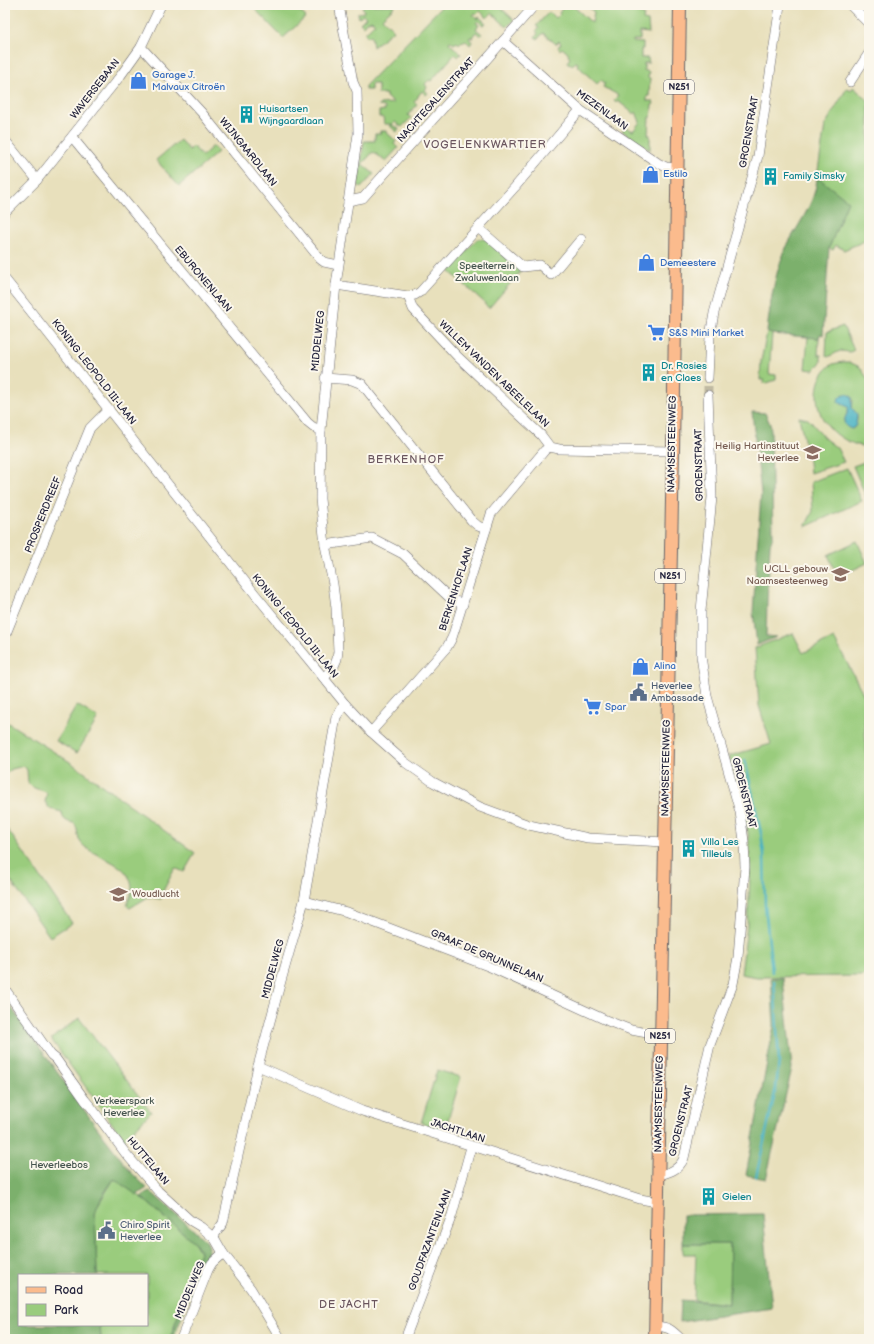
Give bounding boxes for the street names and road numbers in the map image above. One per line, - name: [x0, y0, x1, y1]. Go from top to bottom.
- street label: NACHTEGALENSTRAAT: [395, 55, 477, 145]
- street label: WAVERSEBAAN: [68, 57, 122, 121]
- road number: N251: [664, 80, 694, 94]
- street label: MEZENLAAN: [574, 87, 630, 133]
- street label: GROENSTRAAT: [737, 95, 761, 169]
- street label: WIJNGAARDLAAN: [217, 115, 279, 189]
- street label: EBURONENLAAN: [172, 243, 234, 315]
- street label: MIDDELWEG: [309, 309, 327, 372]
- street label: KONING LEOPOLD III-LAAN: [49, 317, 139, 427]
- street label: WILLEM VANDEN ABEELELAAN: [436, 318, 552, 430]
- street label: NAAMSESTEENWEG: [665, 395, 679, 492]
- street label: GROENSTRAAT: [692, 429, 706, 501]
- street label: PROSPERDREEF: [22, 475, 64, 555]
- street label: BERKENHOFLAAN: [437, 546, 475, 632]
- road number: N251: [655, 569, 685, 583]
- street label: KONING LEOPOLD III-LAAN: [249, 572, 341, 680]
- street label: NAAMSESTEENWEG: [659, 719, 673, 816]
- street label: GROENSTRAAT: [729, 756, 759, 830]
- street label: GRAAF DE GRUNNELAAN: [429, 927, 545, 985]
- street label: MIDDELWEG: [259, 937, 287, 1000]
- road number: N251: [645, 1029, 675, 1043]
- street label: NAAMSESTEENWEG: [652, 1055, 666, 1152]
- street label: GROENSTRAAT: [666, 1084, 696, 1158]
- street label: JACHTLAAN: [429, 1117, 487, 1145]
- street label: HUTTELAAN: [125, 1135, 171, 1187]
- street label: GOUDFAZANTENLAAN: [406, 1188, 454, 1292]
- street label: MIDDELWEG: [173, 1259, 208, 1321]

